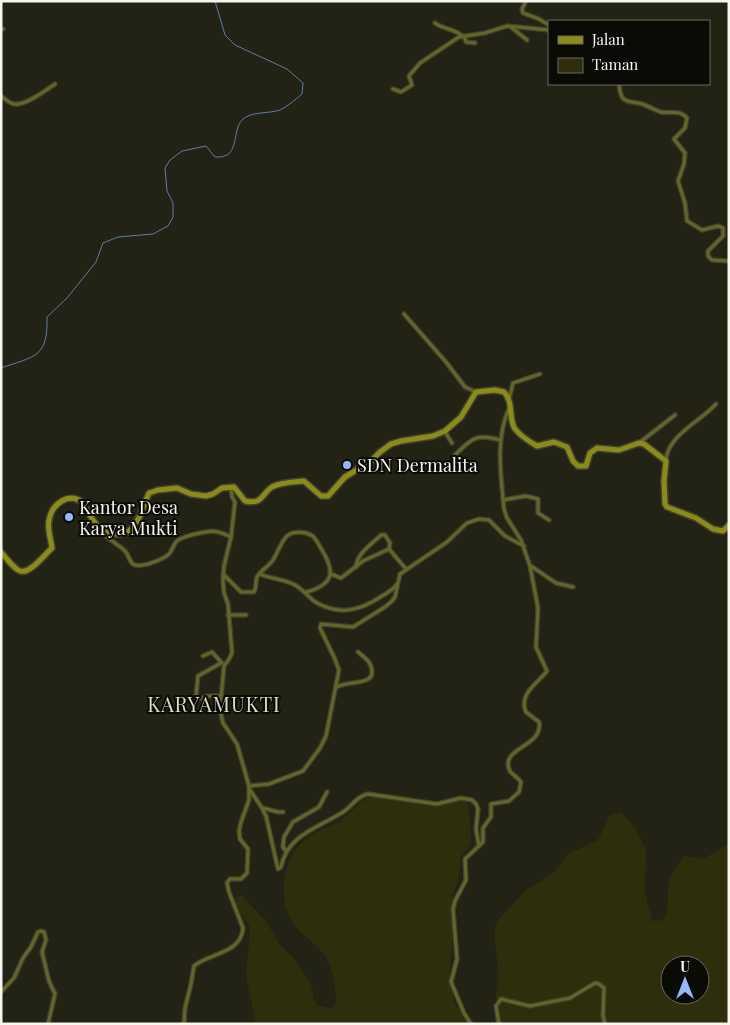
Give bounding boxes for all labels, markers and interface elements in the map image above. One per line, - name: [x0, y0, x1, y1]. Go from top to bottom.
- legend: [548, 20, 710, 85]
- text: Jalan: [591, 29, 625, 49]
- text: Taman: [592, 54, 638, 74]
- place label: SDN Dermalita: [357, 453, 478, 477]
- marker: SDN Dermalita: [341, 459, 353, 471]
- place label: Kantor Desa Karya Mukti: [79, 495, 178, 540]
- marker: Kantor Desa Karya Mukti: [63, 511, 75, 523]
- district label: KARYAMUKTI: [147, 690, 281, 717]
- north arrow: [660, 955, 710, 1005]
- text: U: [680, 957, 690, 976]

